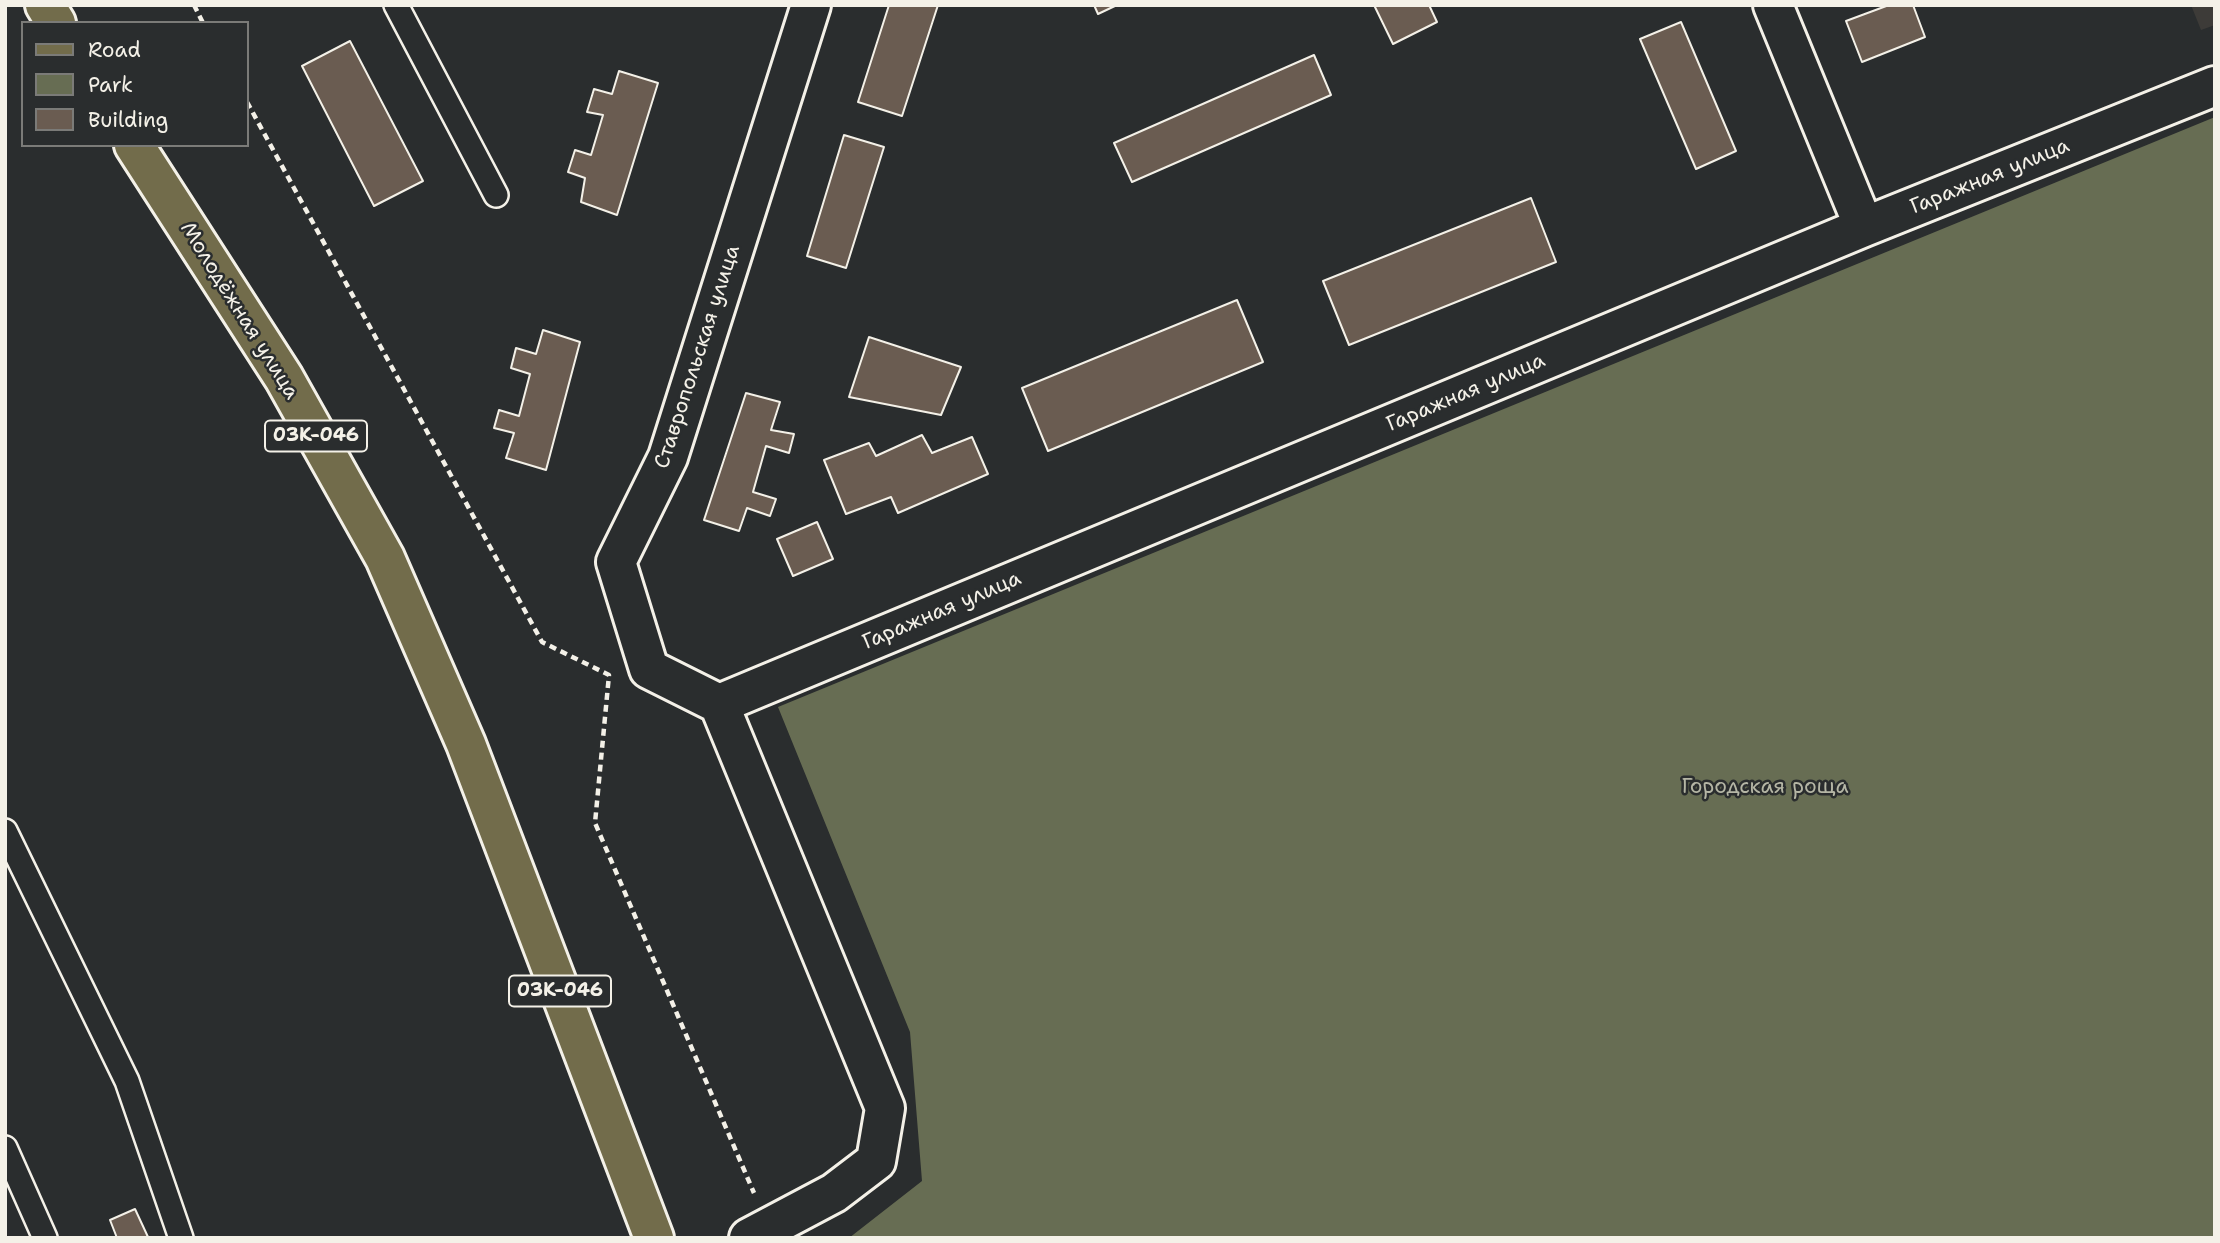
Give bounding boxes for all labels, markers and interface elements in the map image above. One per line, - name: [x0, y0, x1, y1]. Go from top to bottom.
- legend: [21, 21, 248, 147]
- text: Road: [88, 36, 141, 64]
- text: Park: [88, 71, 133, 99]
- text: Building: [88, 106, 168, 134]
- street label: Гаражная улица: [1907, 134, 2073, 220]
- street label: Молодёжная улица: [174, 218, 304, 404]
- street label: Ставропольская улица: [650, 242, 746, 472]
- street label: Гаражная улица: [1383, 348, 1549, 438]
- road number: 03К-046: [265, 420, 367, 452]
- street label: Гаражная улица: [859, 566, 1025, 656]
- park label: Городская роща: [1681, 775, 1849, 801]
- road number: 03К-046: [509, 976, 611, 1007]

